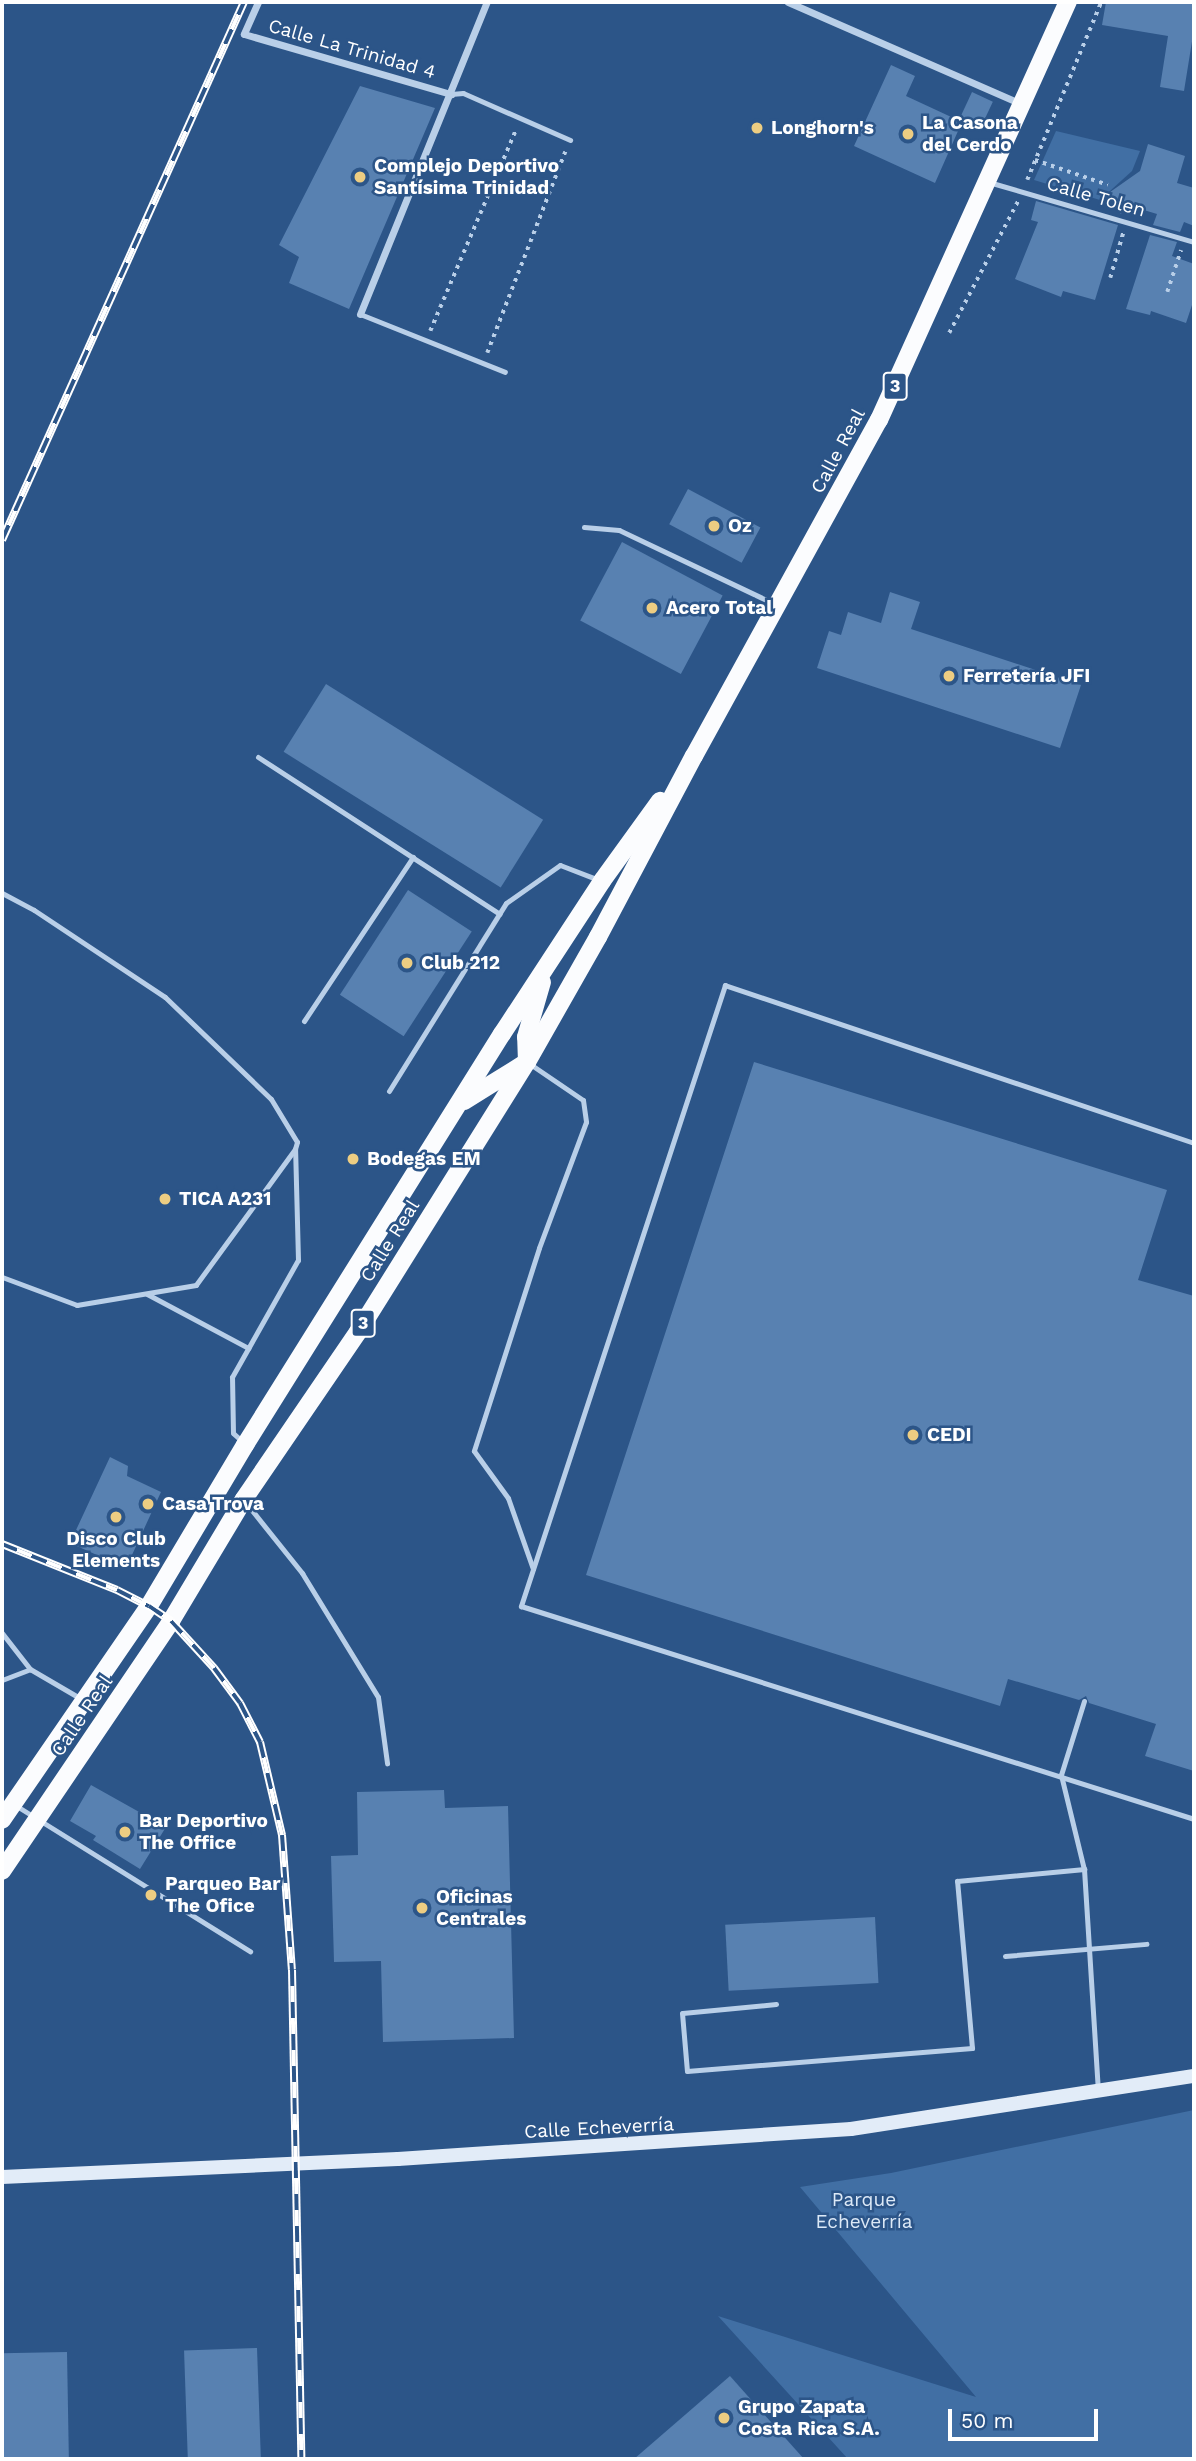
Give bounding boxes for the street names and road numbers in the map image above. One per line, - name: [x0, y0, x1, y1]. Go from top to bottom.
- street label: Calle La Trinidad 4: [265, 14, 439, 84]
- street label: Calle Tolen: [1044, 172, 1148, 222]
- road number: 3: [881, 372, 909, 400]
- street label: Calle Real: [806, 405, 870, 497]
- street label: Calle Real: [356, 1196, 424, 1286]
- road number: 3: [349, 1308, 377, 1338]
- street label: Calle Real: [47, 1671, 117, 1761]
- street label: Calle Echeverría: [524, 2113, 674, 2143]

